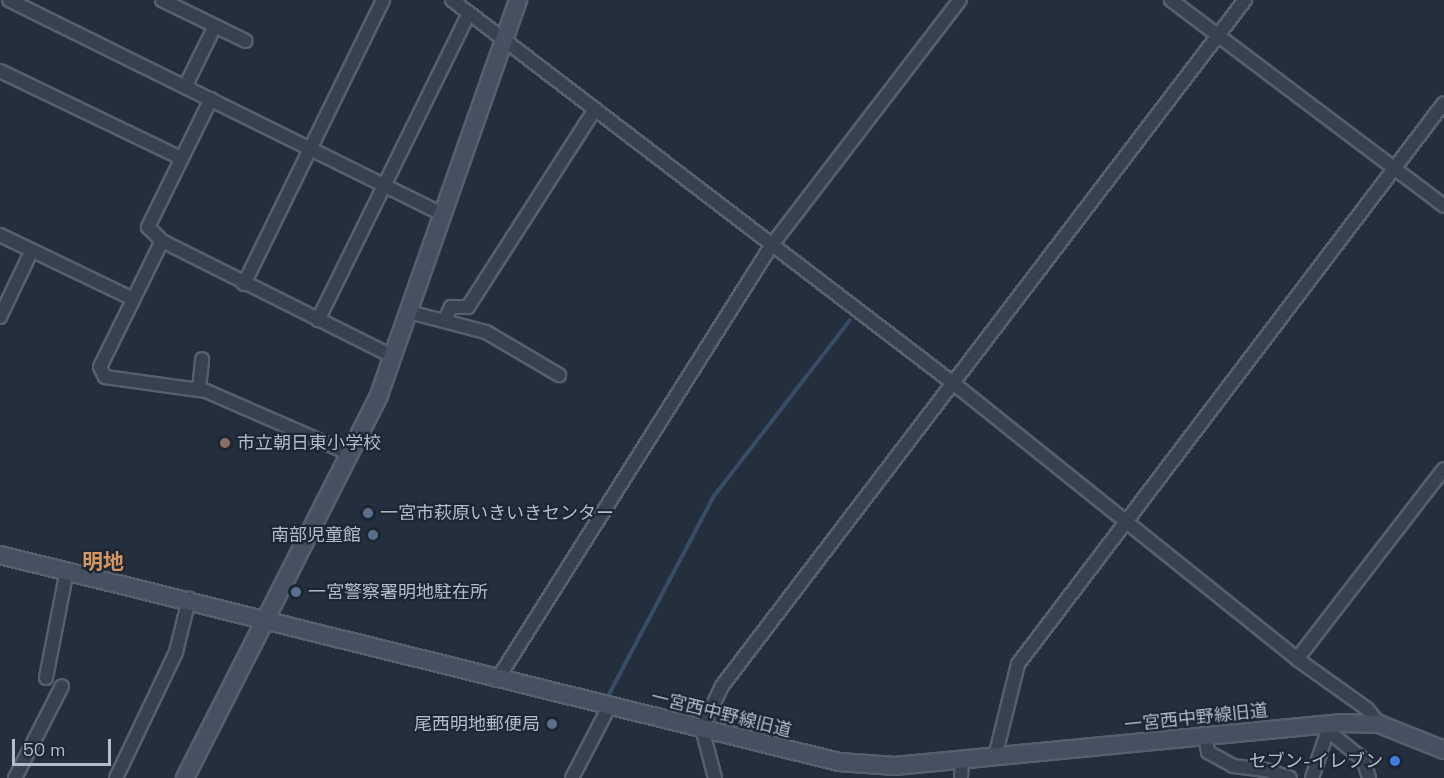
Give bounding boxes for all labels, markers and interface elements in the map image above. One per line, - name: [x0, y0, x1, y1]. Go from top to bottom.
- place label: 市立朝日東小学校: [237, 432, 381, 454]
- marker: 市立朝日東小学校: [218, 436, 232, 450]
- place label: 一宮市萩原いきいきセンター: [380, 502, 614, 524]
- marker: 一宮市萩原いきいきセンター: [361, 506, 375, 520]
- place label: 南部児童館: [271, 524, 361, 546]
- marker: 南部児童館: [366, 528, 380, 542]
- district label: 明地: [82, 549, 124, 575]
- place label: 一宮警察署明地駐在所: [308, 581, 488, 603]
- marker: 一宮警察署明地駐在所: [289, 585, 303, 599]
- street label: 一宮西中野線旧道: [649, 686, 793, 742]
- street label: 一宮西中野線旧道: [1123, 700, 1269, 736]
- place label: 尾西明地郵便局: [414, 713, 540, 735]
- marker: 尾西明地郵便局: [545, 717, 559, 731]
- scale bar: [15, 727, 114, 765]
- text: 50 m: [23, 738, 65, 761]
- place label: セブン-イレブン: [1249, 750, 1383, 772]
- marker: セブン-イレブン: [1388, 754, 1402, 768]

